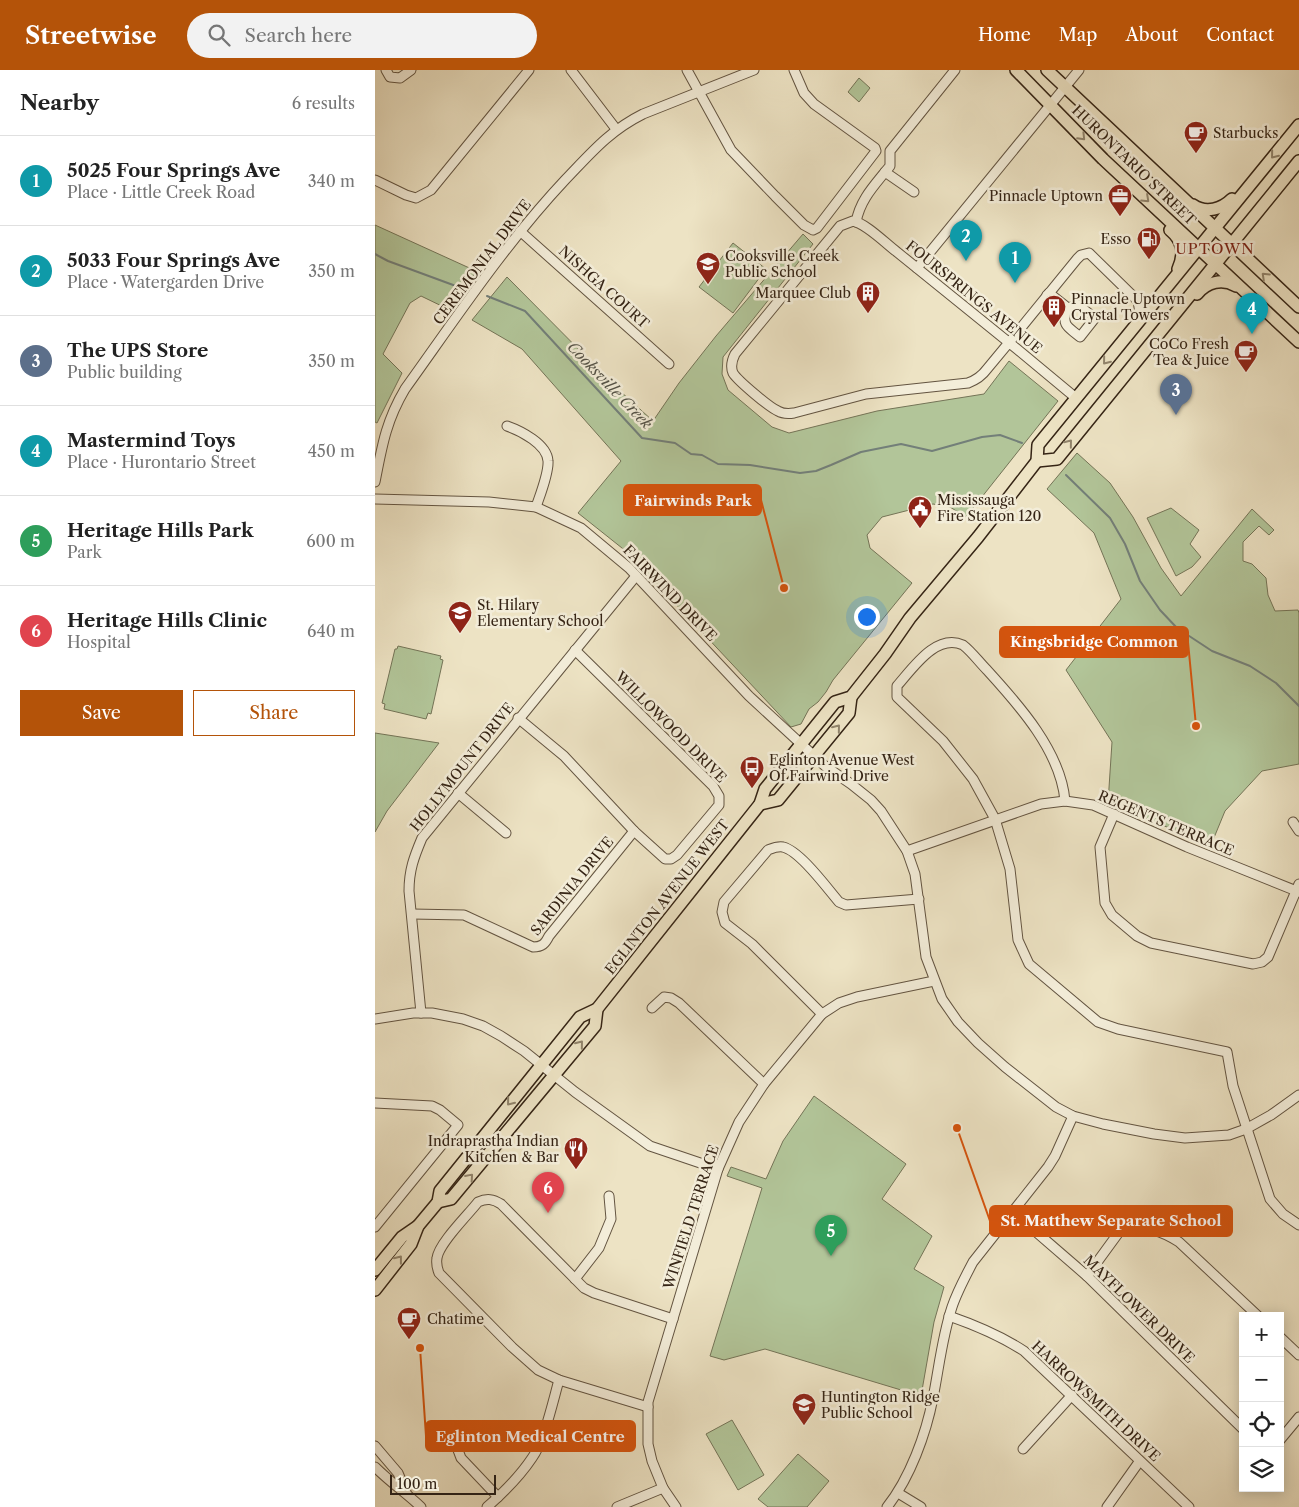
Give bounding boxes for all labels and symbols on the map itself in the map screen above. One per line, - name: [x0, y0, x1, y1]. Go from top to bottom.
- street label: HURONTARIO STREET: [1068, 101, 1200, 229]
- cafe icon: Starbucks: [1183, 120, 1209, 154]
- place label: Starbucks: [1213, 124, 1278, 142]
- one-way arrow: [1076, 132, 1085, 141]
- one-way arrow: [1271, 150, 1280, 159]
- office icon: Pinnacle Uptown: [1107, 183, 1133, 217]
- place label: Pinnacle Uptown: [989, 187, 1103, 205]
- one-way arrow: [1140, 193, 1149, 202]
- street label: CEREMONIAL DRIVE: [429, 196, 535, 328]
- pin: 2: [950, 220, 982, 261]
- fuel station icon: Esso: [1136, 226, 1162, 260]
- place label: Esso: [1101, 230, 1131, 248]
- street label: FOURSPRINGS AVENUE: [902, 237, 1046, 357]
- district label: UPTOWN: [1175, 239, 1255, 258]
- street label: NISHGA COURT: [555, 242, 653, 333]
- pin: 1: [999, 242, 1031, 283]
- place label: Cooksville Creek Public School: [725, 247, 840, 281]
- school or university icon: Cooksville Creek Public School: [695, 251, 721, 285]
- one-way arrow: [1262, 273, 1271, 282]
- building icon: Marquee Club: [855, 280, 881, 314]
- place label: Marquee Club: [755, 284, 851, 302]
- place label: Pinnacle Uptown Crystal Towers: [1071, 290, 1185, 324]
- pin: 4: [1236, 293, 1268, 334]
- building icon: Pinnacle Uptown Crystal Towers: [1041, 294, 1067, 328]
- place label: CoCo Fresh Tea & Juice: [1149, 335, 1229, 369]
- water label: Cooksville Creek: [564, 337, 657, 433]
- cafe icon: CoCo Fresh Tea & Juice: [1233, 339, 1259, 373]
- one-way arrow: [1103, 356, 1112, 365]
- pin: 3: [1160, 374, 1192, 415]
- one-way arrow: [1064, 440, 1073, 449]
- callout: Fairwinds Park: [624, 485, 761, 515]
- text: Fairwinds Park: [634, 491, 753, 510]
- place label: Mississauga Fire Station 120: [937, 491, 1042, 525]
- public building icon: Mississauga Fire Station 120: [907, 495, 933, 529]
- street label: FAIRWIND DRIVE: [619, 541, 721, 645]
- place label: St. Hilary Elementary School: [477, 596, 603, 630]
- school or university icon: St. Hilary Elementary School: [447, 600, 473, 634]
- your location: [854, 604, 880, 630]
- callout: Kingsbridge Common: [1000, 627, 1188, 657]
- text: Kingsbridge Common: [1010, 632, 1179, 651]
- street label: WILLOWOOD DRIVE: [611, 667, 730, 786]
- street label: HOLLYMOUNT DRIVE: [406, 699, 518, 835]
- one-way arrow: [831, 725, 839, 734]
- place label: Eglinton Avenue West Of Fairwind Drive: [769, 751, 915, 785]
- bus stop icon: Eglinton Avenue West Of Fairwind Drive: [739, 755, 765, 789]
- street label: REGENTS TERRACE: [1095, 786, 1237, 860]
- street label: EGLINTON AVENUE WEST: [601, 816, 733, 978]
- street label: SARDINIA DRIVE: [527, 833, 617, 939]
- one-way arrow: [575, 1041, 583, 1050]
- one-way arrow: [506, 1097, 515, 1106]
- place label: Indraprastha Indian Kitchen & Bar: [428, 1132, 559, 1166]
- restaurant icon: Indraprastha Indian Kitchen & Bar: [563, 1136, 589, 1170]
- street label: WINFIELD TERRACE: [659, 1142, 723, 1293]
- pin: 6: [532, 1172, 564, 1213]
- one-way arrow: [464, 1174, 473, 1183]
- callout: St. Matthew Separate School: [990, 1206, 1232, 1236]
- text: St. Matthew Separate School: [1000, 1211, 1222, 1230]
- pin: 5: [815, 1215, 847, 1256]
- street label: MAYFLOWER DRIVE: [1080, 1251, 1198, 1367]
- one-way arrow: [393, 1256, 402, 1265]
- cafe icon: Chatime: [396, 1306, 422, 1340]
- place label: Chatime: [427, 1310, 484, 1328]
- street label: HARROWSMITH DRIVE: [1028, 1337, 1164, 1465]
- place label: Huntington Ridge Public School: [821, 1388, 940, 1422]
- school or university icon: Huntington Ridge Public School: [791, 1392, 817, 1426]
- callout: Eglinton Medical Centre: [426, 1421, 635, 1451]
- text: Eglinton Medical Centre: [435, 1427, 625, 1446]
- scale bar: [390, 1472, 496, 1495]

